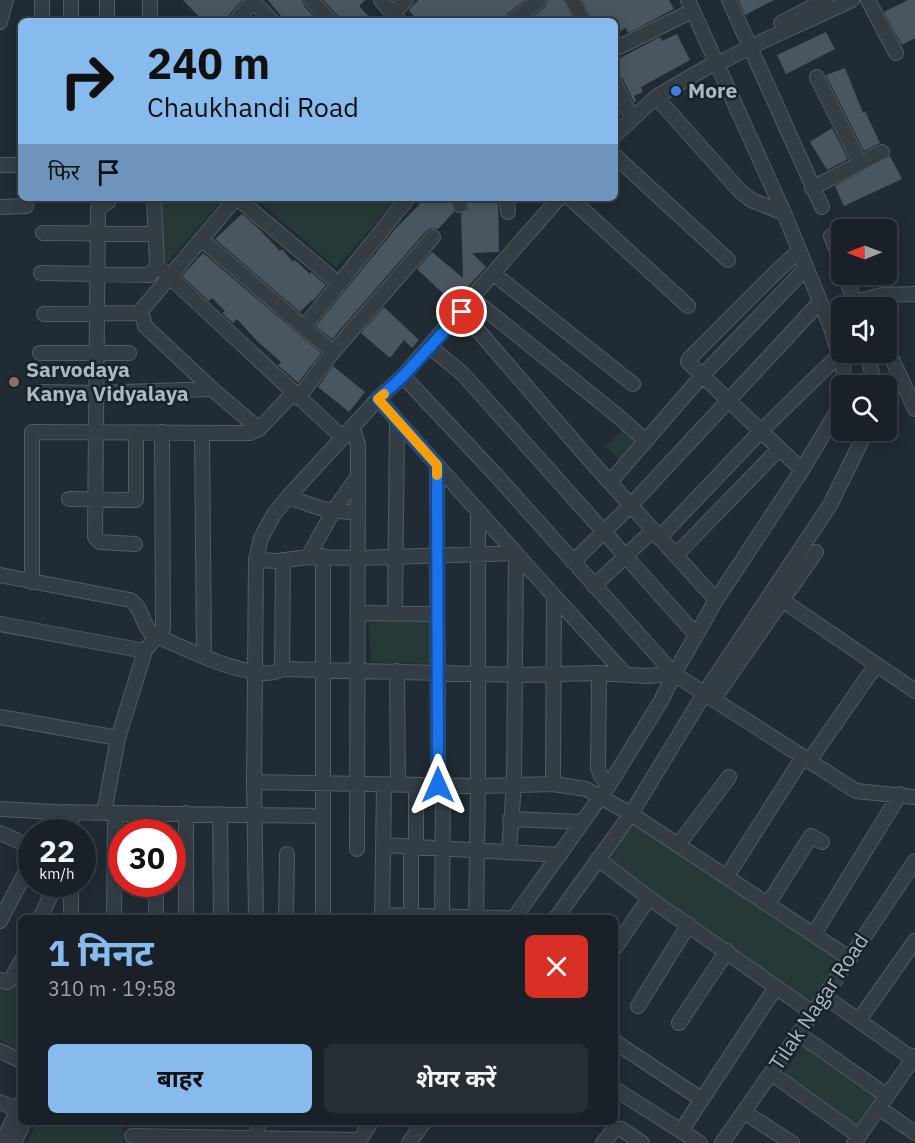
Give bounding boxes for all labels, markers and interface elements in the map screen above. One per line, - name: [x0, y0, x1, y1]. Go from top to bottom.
- text: 240 m: [147, 36, 270, 91]
- icon: right: [48, 42, 126, 120]
- place label: More: [688, 76, 737, 104]
- marker: More: [669, 84, 683, 98]
- text: Chaukhandi Road: [147, 89, 359, 124]
- icon: arrive: [92, 156, 125, 189]
- text: फिर: [48, 157, 80, 186]
- north arrow: [831, 219, 897, 285]
- map controls: [831, 219, 897, 441]
- pin: [436, 286, 487, 337]
- icon: arrive: [445, 295, 478, 328]
- button: sound: [831, 297, 897, 363]
- place label: Sarvodaya Kanya Vidyalaya: [26, 355, 189, 407]
- marker: Sarvodaya Kanya Vidyalaya: [7, 375, 21, 389]
- button: search: [831, 375, 897, 441]
- position arrow: [406, 753, 470, 817]
- speed limit sign: 30: [108, 819, 186, 897]
- text: 22: [39, 831, 75, 870]
- text: km/h: [39, 864, 75, 883]
- street label: Tilak Nagar Road: [762, 928, 874, 1075]
- text: 1 मिनट: [48, 929, 154, 976]
- button: close: [525, 935, 588, 998]
- text: 310 m · 19:58: [48, 975, 176, 1002]
- button: बाहर: [48, 1044, 312, 1113]
- button: शेयर करें: [324, 1044, 588, 1113]

